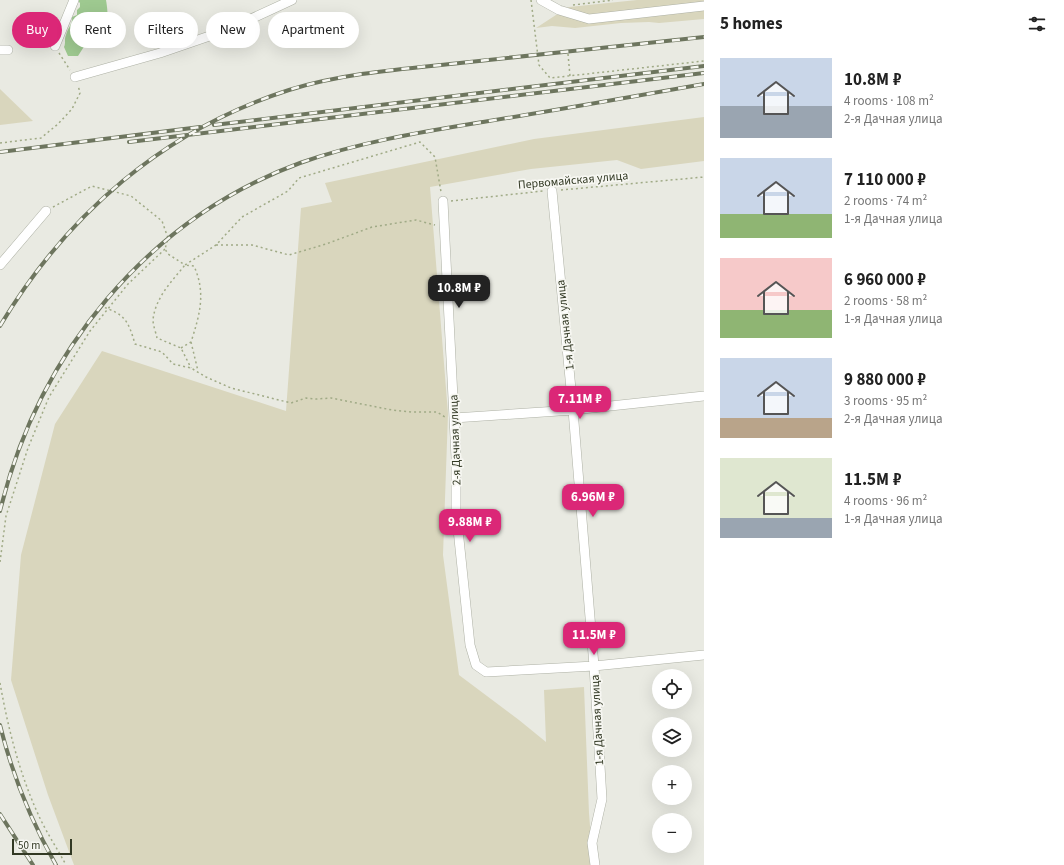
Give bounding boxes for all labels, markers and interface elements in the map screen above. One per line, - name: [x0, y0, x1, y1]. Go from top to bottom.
- chip: Buy: [12, 12, 62, 48]
- chip: Rent: [70, 12, 126, 48]
- chip: Filters: [134, 12, 198, 48]
- chip: New: [206, 12, 260, 48]
- chip: Apartment: [268, 12, 359, 48]
- text: 5 homes: [720, 12, 782, 36]
- icon: filters: [1026, 13, 1048, 35]
- text: 10.8M ₽: [844, 68, 901, 92]
- icon: home: [752, 74, 800, 122]
- text: 4 rooms · 108 m²: [844, 92, 934, 110]
- text: 2-я Дачная улица: [844, 110, 943, 128]
- street label: Первомайская улица: [517, 167, 629, 194]
- text: 7 110 000 ₽: [844, 168, 926, 192]
- icon: home: [752, 174, 800, 222]
- text: 2 rooms · 74 m²: [844, 192, 927, 210]
- text: 1-я Дачная улица: [844, 210, 943, 228]
- text: 6 960 000 ₽: [844, 268, 926, 292]
- icon: home: [752, 274, 800, 322]
- pin: 10.8M ₽: [422, 275, 496, 309]
- text: 10.8M ₽: [437, 279, 481, 297]
- street label: 1-я Дачная улица: [552, 279, 579, 371]
- text: 2 rooms · 58 m²: [844, 292, 927, 310]
- text: 1-я Дачная улица: [844, 310, 943, 328]
- text: 9 880 000 ₽: [844, 368, 926, 392]
- icon: home: [752, 374, 800, 422]
- pin: 7.11M ₽: [543, 386, 617, 420]
- text: 7.11M ₽: [558, 390, 602, 408]
- text: 3 rooms · 95 m²: [844, 392, 927, 410]
- street label: 2-я Дачная улица: [445, 394, 466, 486]
- text: 2-я Дачная улица: [844, 410, 943, 428]
- text: 11.5M ₽: [844, 468, 901, 492]
- icon: home: [752, 474, 800, 522]
- pin: 6.96M ₽: [556, 484, 630, 518]
- text: 6.96M ₽: [571, 488, 615, 506]
- text: 4 rooms · 96 m²: [844, 492, 927, 510]
- pin: 9.88M ₽: [433, 509, 507, 543]
- text: 1-я Дачная улица: [844, 510, 943, 528]
- text: 9.88M ₽: [448, 513, 492, 531]
- pin: 11.5M ₽: [557, 622, 631, 656]
- text: 11.5M ₽: [572, 626, 616, 644]
- map controls: [652, 669, 692, 853]
- button: locate: [652, 669, 692, 709]
- street label: 1-я Дачная улица: [587, 674, 608, 766]
- button: layers: [652, 717, 692, 757]
- button: +: [652, 765, 692, 805]
- button: −: [652, 813, 692, 853]
- scale bar: [12, 837, 72, 856]
- text: 50 m: [18, 838, 40, 853]

